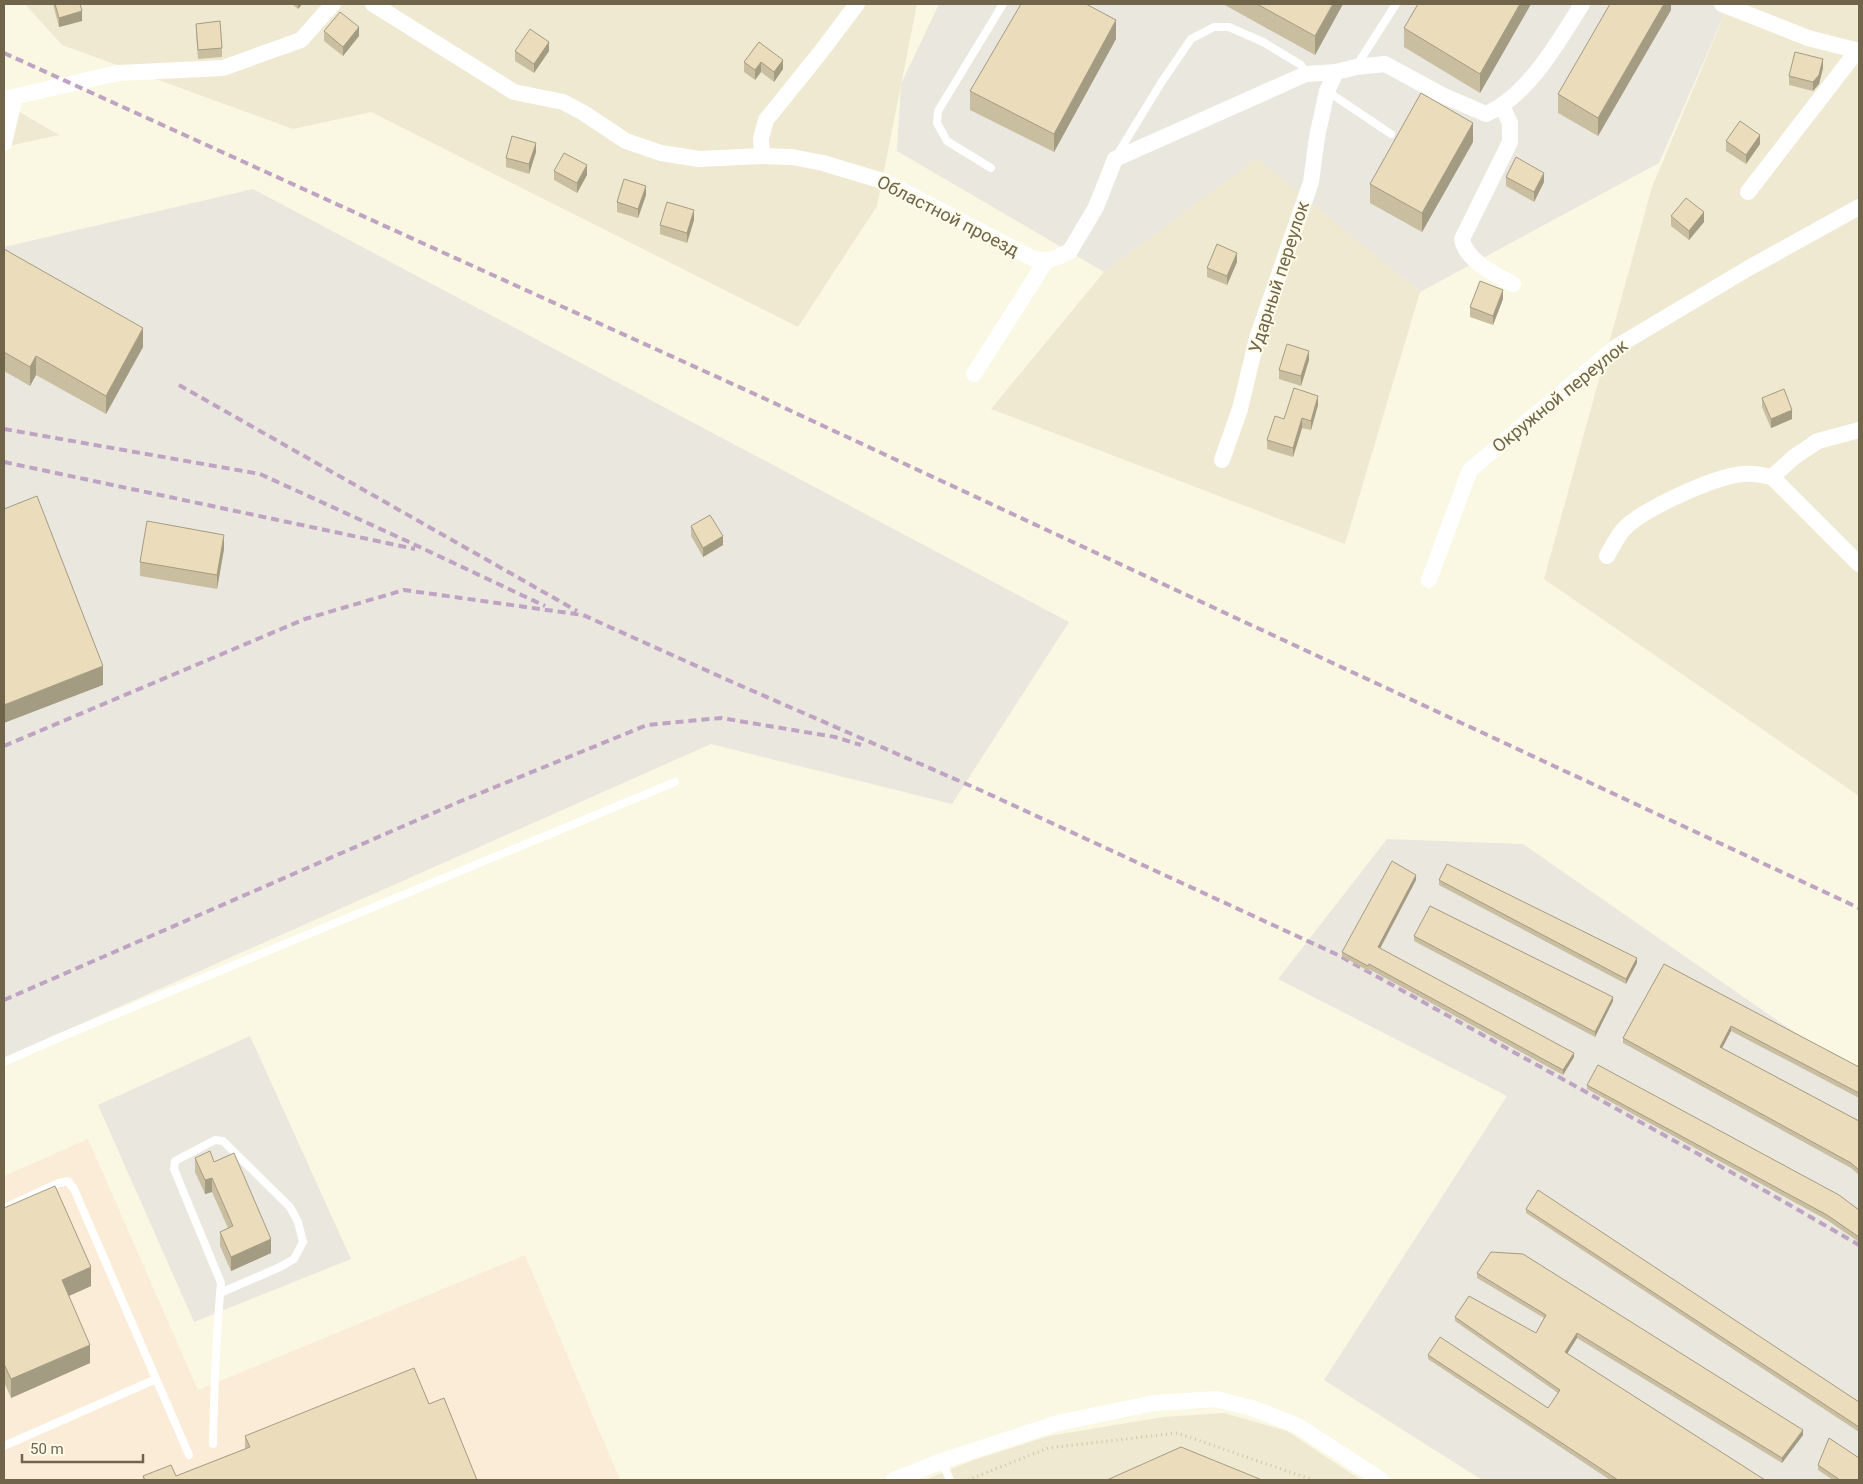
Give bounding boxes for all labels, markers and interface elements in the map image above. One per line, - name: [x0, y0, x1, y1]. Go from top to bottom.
- street label: Областной проезд: [874, 171, 1023, 260]
- street label: Ударный переулок: [1244, 198, 1313, 356]
- street label: Окружной переулок: [1488, 334, 1632, 457]
- scale bar: [22, 1432, 144, 1464]
- text: 50 m: [30, 1440, 64, 1458]

